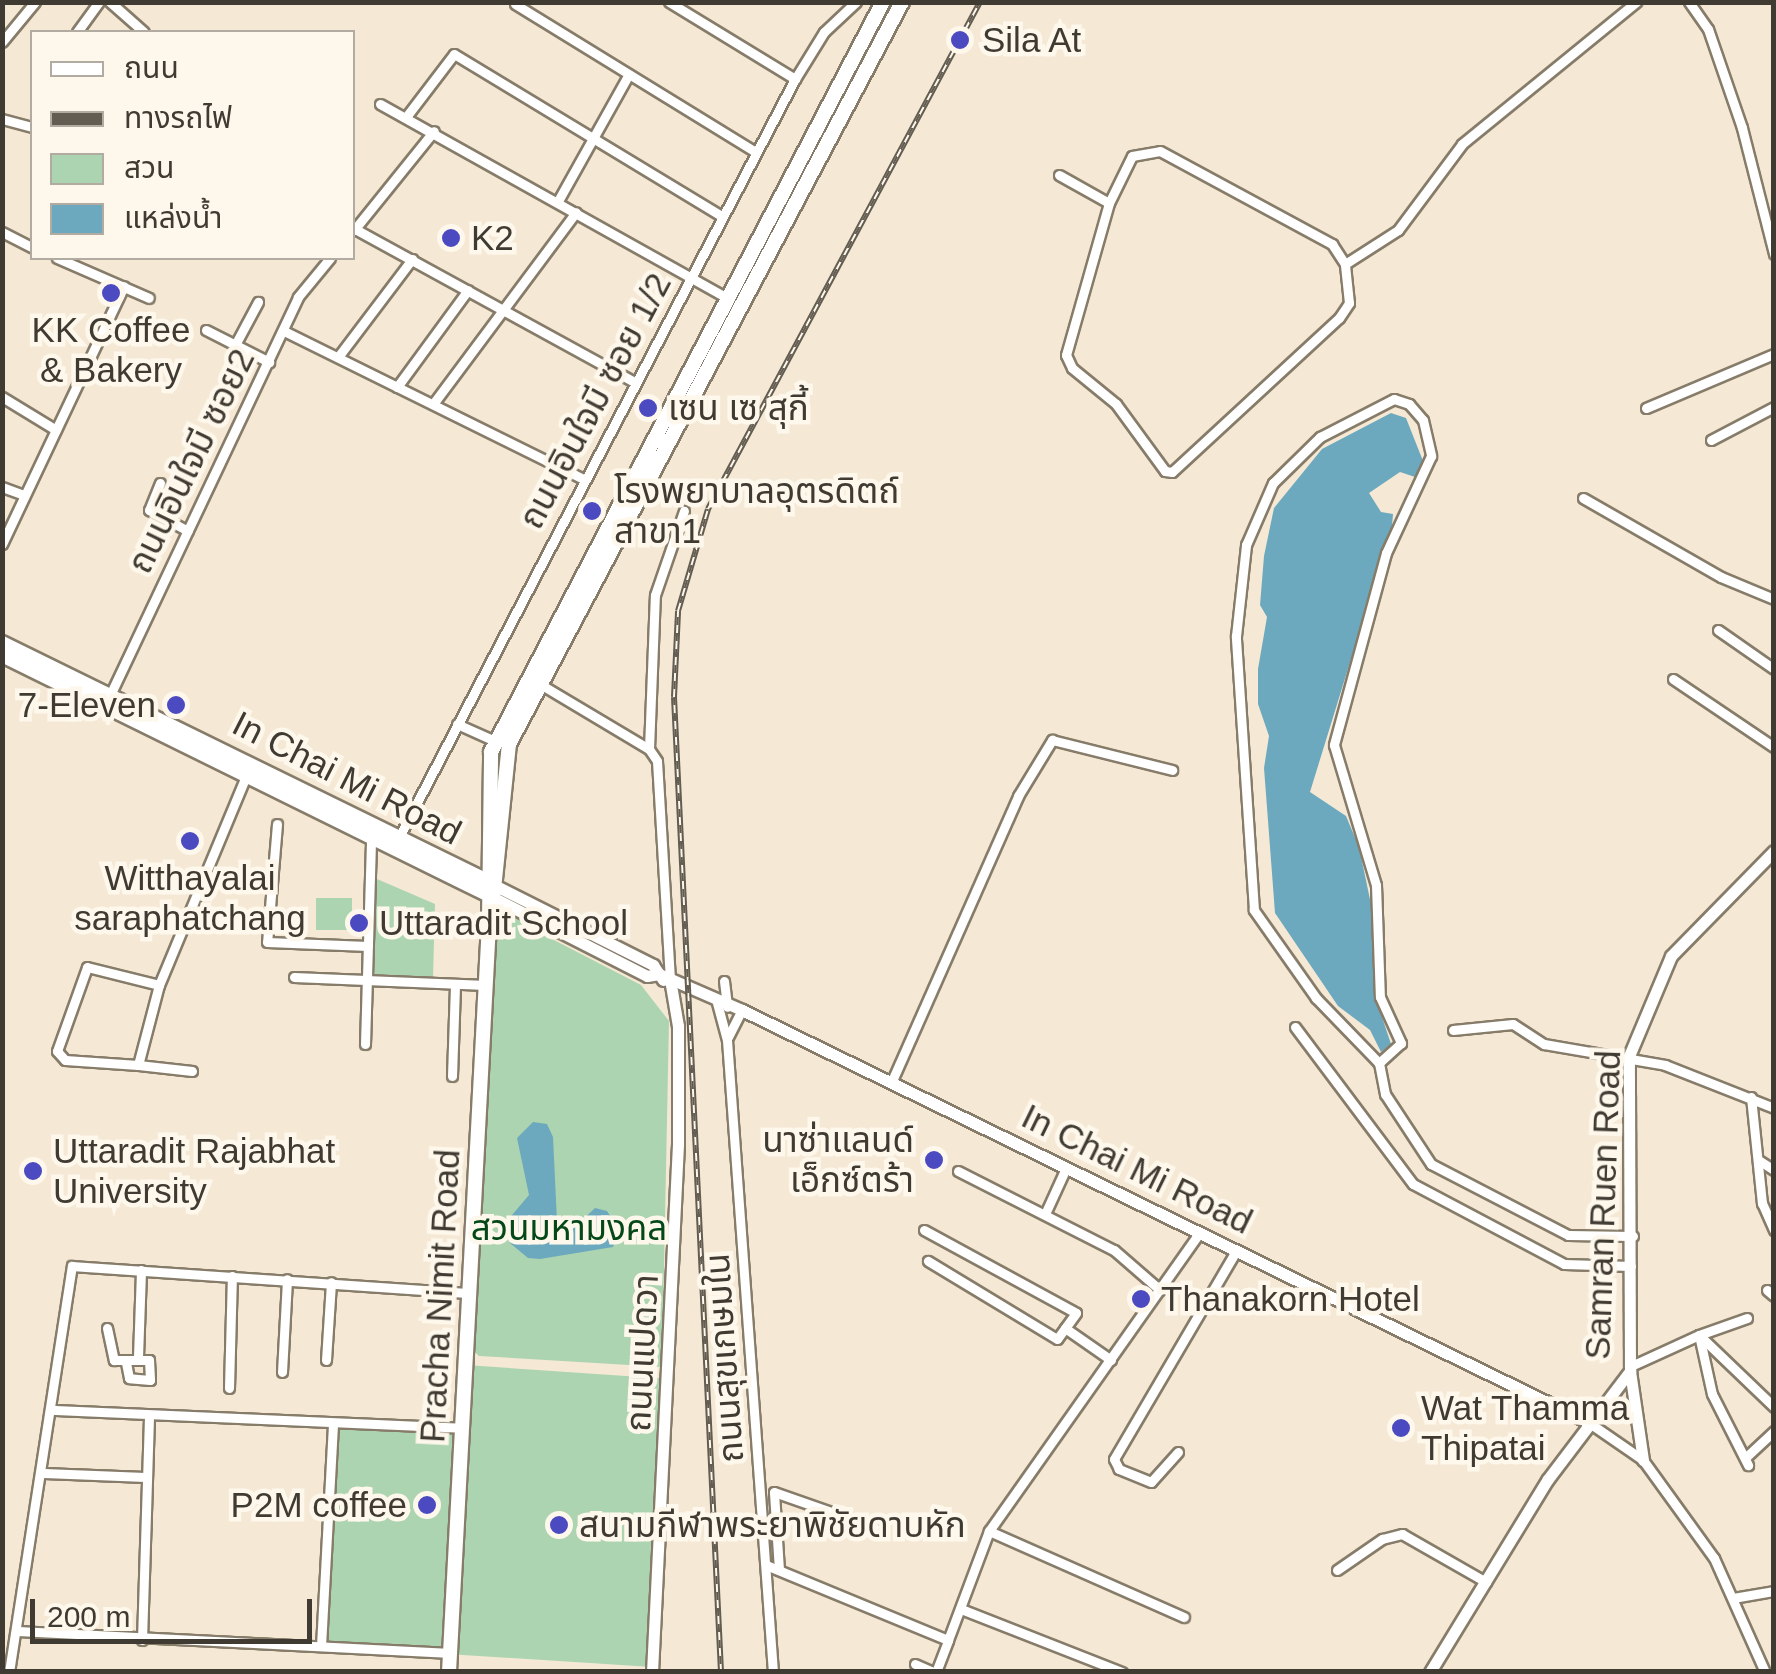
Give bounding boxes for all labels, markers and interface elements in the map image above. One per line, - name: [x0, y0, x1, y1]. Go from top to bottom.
- place label: Sila At: [982, 19, 1083, 61]
- marker: Sila At: [947, 27, 973, 53]
- legend: [30, 30, 355, 260]
- text: ถนน: [124, 51, 179, 84]
- text: ทางรถไฟ: [124, 101, 232, 134]
- text: สวน: [124, 151, 174, 184]
- text: แหล่งน้ำ: [124, 201, 222, 234]
- place label: K2: [471, 217, 514, 259]
- marker: K2: [440, 227, 462, 249]
- street label: ถนนอินใจมี ซอย 1/2: [510, 266, 680, 536]
- marker: KK Coffee & Bakery: [100, 282, 122, 304]
- place label: KK Coffee & Bakery: [32, 309, 190, 391]
- street label: ถนนอินใจมี ซอย2: [119, 342, 263, 580]
- place label: เซน เซ สุกี้: [668, 387, 809, 429]
- marker: เซน เซ สุกี้: [637, 397, 659, 419]
- place label: โรงพยาบาลอุตรดิตถ์ สาขา1: [614, 470, 899, 552]
- marker: โรงพยาบาลอุตรดิตถ์ สาขา1: [579, 498, 605, 524]
- place label: 7-Eleven: [18, 684, 156, 726]
- marker: 7-Eleven: [165, 694, 187, 716]
- street label: In Chai Mi Road: [226, 702, 468, 854]
- marker: Witthayalai saraphatchang: [179, 830, 201, 852]
- place label: Witthayalai saraphatchang: [74, 857, 306, 939]
- place label: Uttaradit School: [379, 902, 628, 944]
- marker: Uttaradit School: [348, 912, 370, 934]
- street label: Samran Ruen Road: [1577, 1050, 1629, 1360]
- street label: In Chai Mi Road: [1015, 1095, 1259, 1243]
- place label: นาซ่าแลนด์ เอ็กซ์ตร้า: [762, 1119, 914, 1201]
- place label: Uttaradit Rajabhat University: [53, 1130, 335, 1212]
- street label: Pracha Nimit Road: [411, 1148, 469, 1444]
- marker: นาซ่าแลนด์ เอ็กซ์ตร้า: [923, 1149, 945, 1171]
- marker: Uttaradit Rajabhat University: [22, 1160, 44, 1182]
- park label: สวนมหามงคล: [471, 1207, 667, 1249]
- street label: ถนนสุขเกษมใน: [696, 1252, 752, 1464]
- street label: ถนนแปดวา: [617, 1273, 667, 1433]
- place label: Thanakorn Hotel: [1161, 1278, 1420, 1320]
- marker: Thanakorn Hotel: [1130, 1288, 1152, 1310]
- place label: Wat Thamma Thipatai: [1421, 1387, 1630, 1469]
- marker: Wat Thamma Thipatai: [1390, 1417, 1412, 1439]
- place label: P2M coffee: [231, 1484, 407, 1526]
- marker: P2M coffee: [416, 1494, 438, 1516]
- place label: สนามกีฬาพระยาพิชัยดาบหัก: [579, 1504, 966, 1546]
- marker: สนามกีฬาพระยาพิชัยดาบหัก: [548, 1514, 570, 1536]
- scale bar: [35, 1579, 318, 1641]
- text: 200 m: [47, 1600, 130, 1633]

